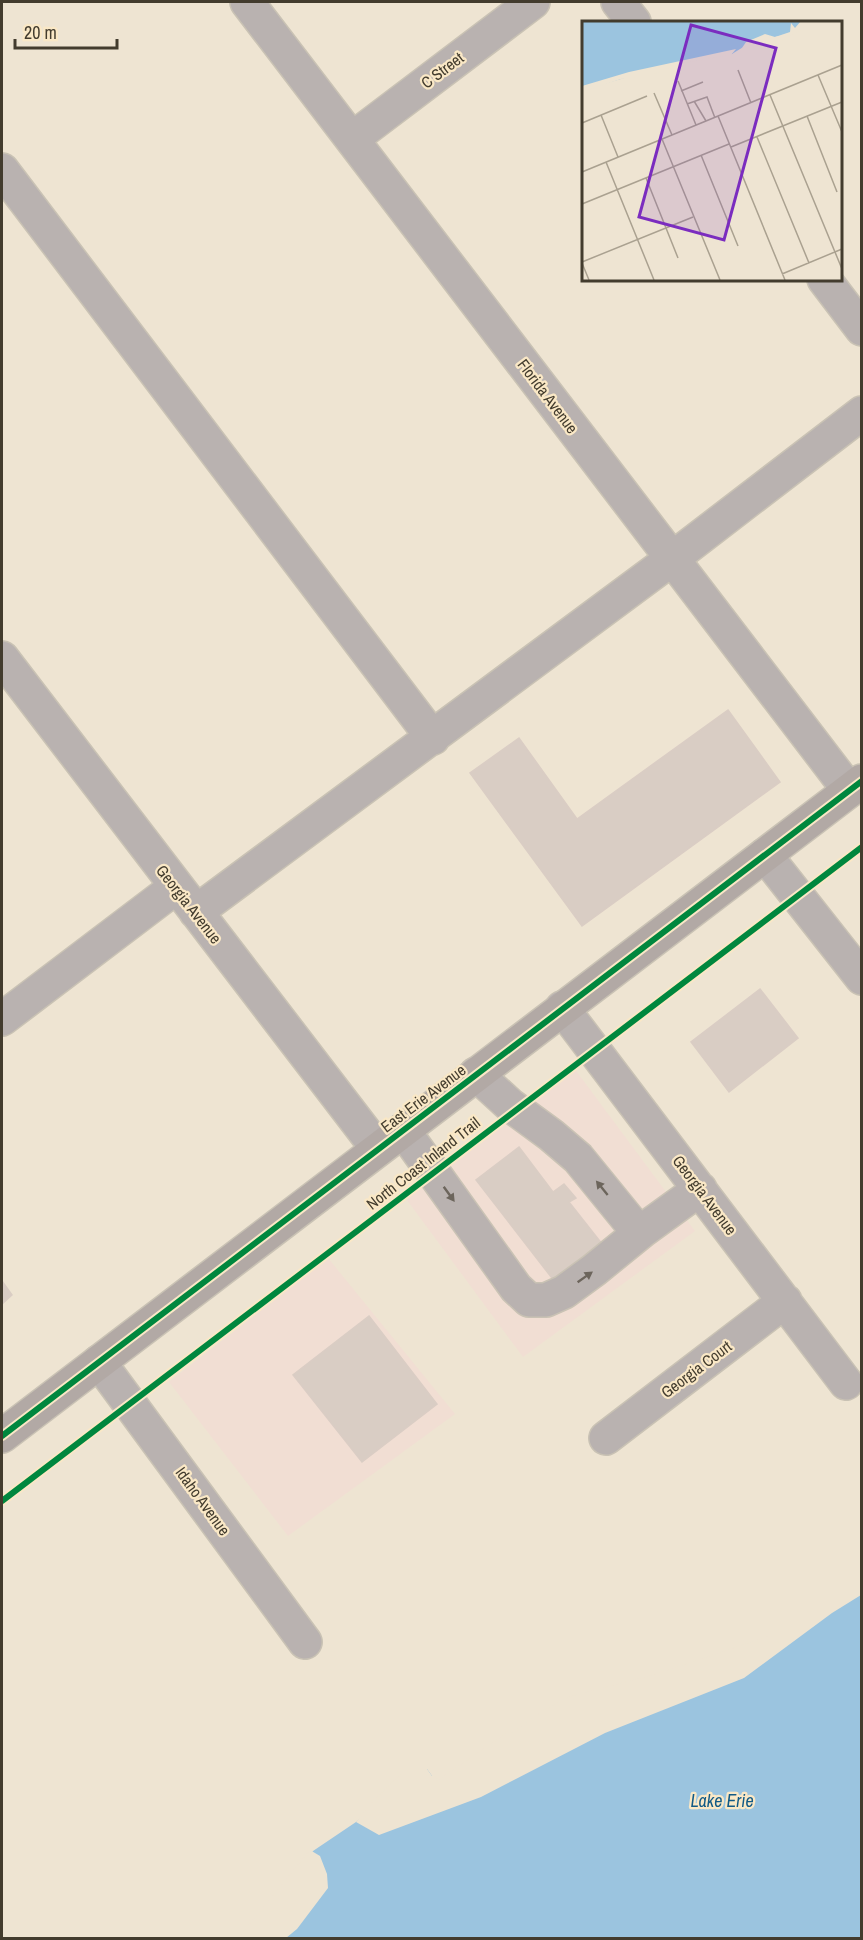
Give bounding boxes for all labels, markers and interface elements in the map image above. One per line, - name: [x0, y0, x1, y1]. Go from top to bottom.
- scale bar: [15, 12, 117, 50]
- text: 20 m: [24, 20, 57, 45]
- inset map: [582, 21, 842, 280]
- street label: C Street: [416, 47, 468, 93]
- street label: Florida Avenue: [513, 354, 583, 438]
- street label: Georgia Avenue: [151, 860, 227, 948]
- street label: East Erie Avenue: [376, 1059, 470, 1137]
- street label: North Coast Inland Trail: [362, 1112, 484, 1214]
- street label: Georgia Avenue: [668, 1151, 742, 1239]
- one-way arrow: [596, 1181, 609, 1196]
- one-way arrow: [443, 1187, 455, 1202]
- one-way arrow: [577, 1271, 593, 1283]
- street label: Georgia Court: [656, 1335, 736, 1403]
- street label: Idaho Avenue: [171, 1462, 235, 1540]
- water label: Lake Erie: [690, 1788, 754, 1813]

